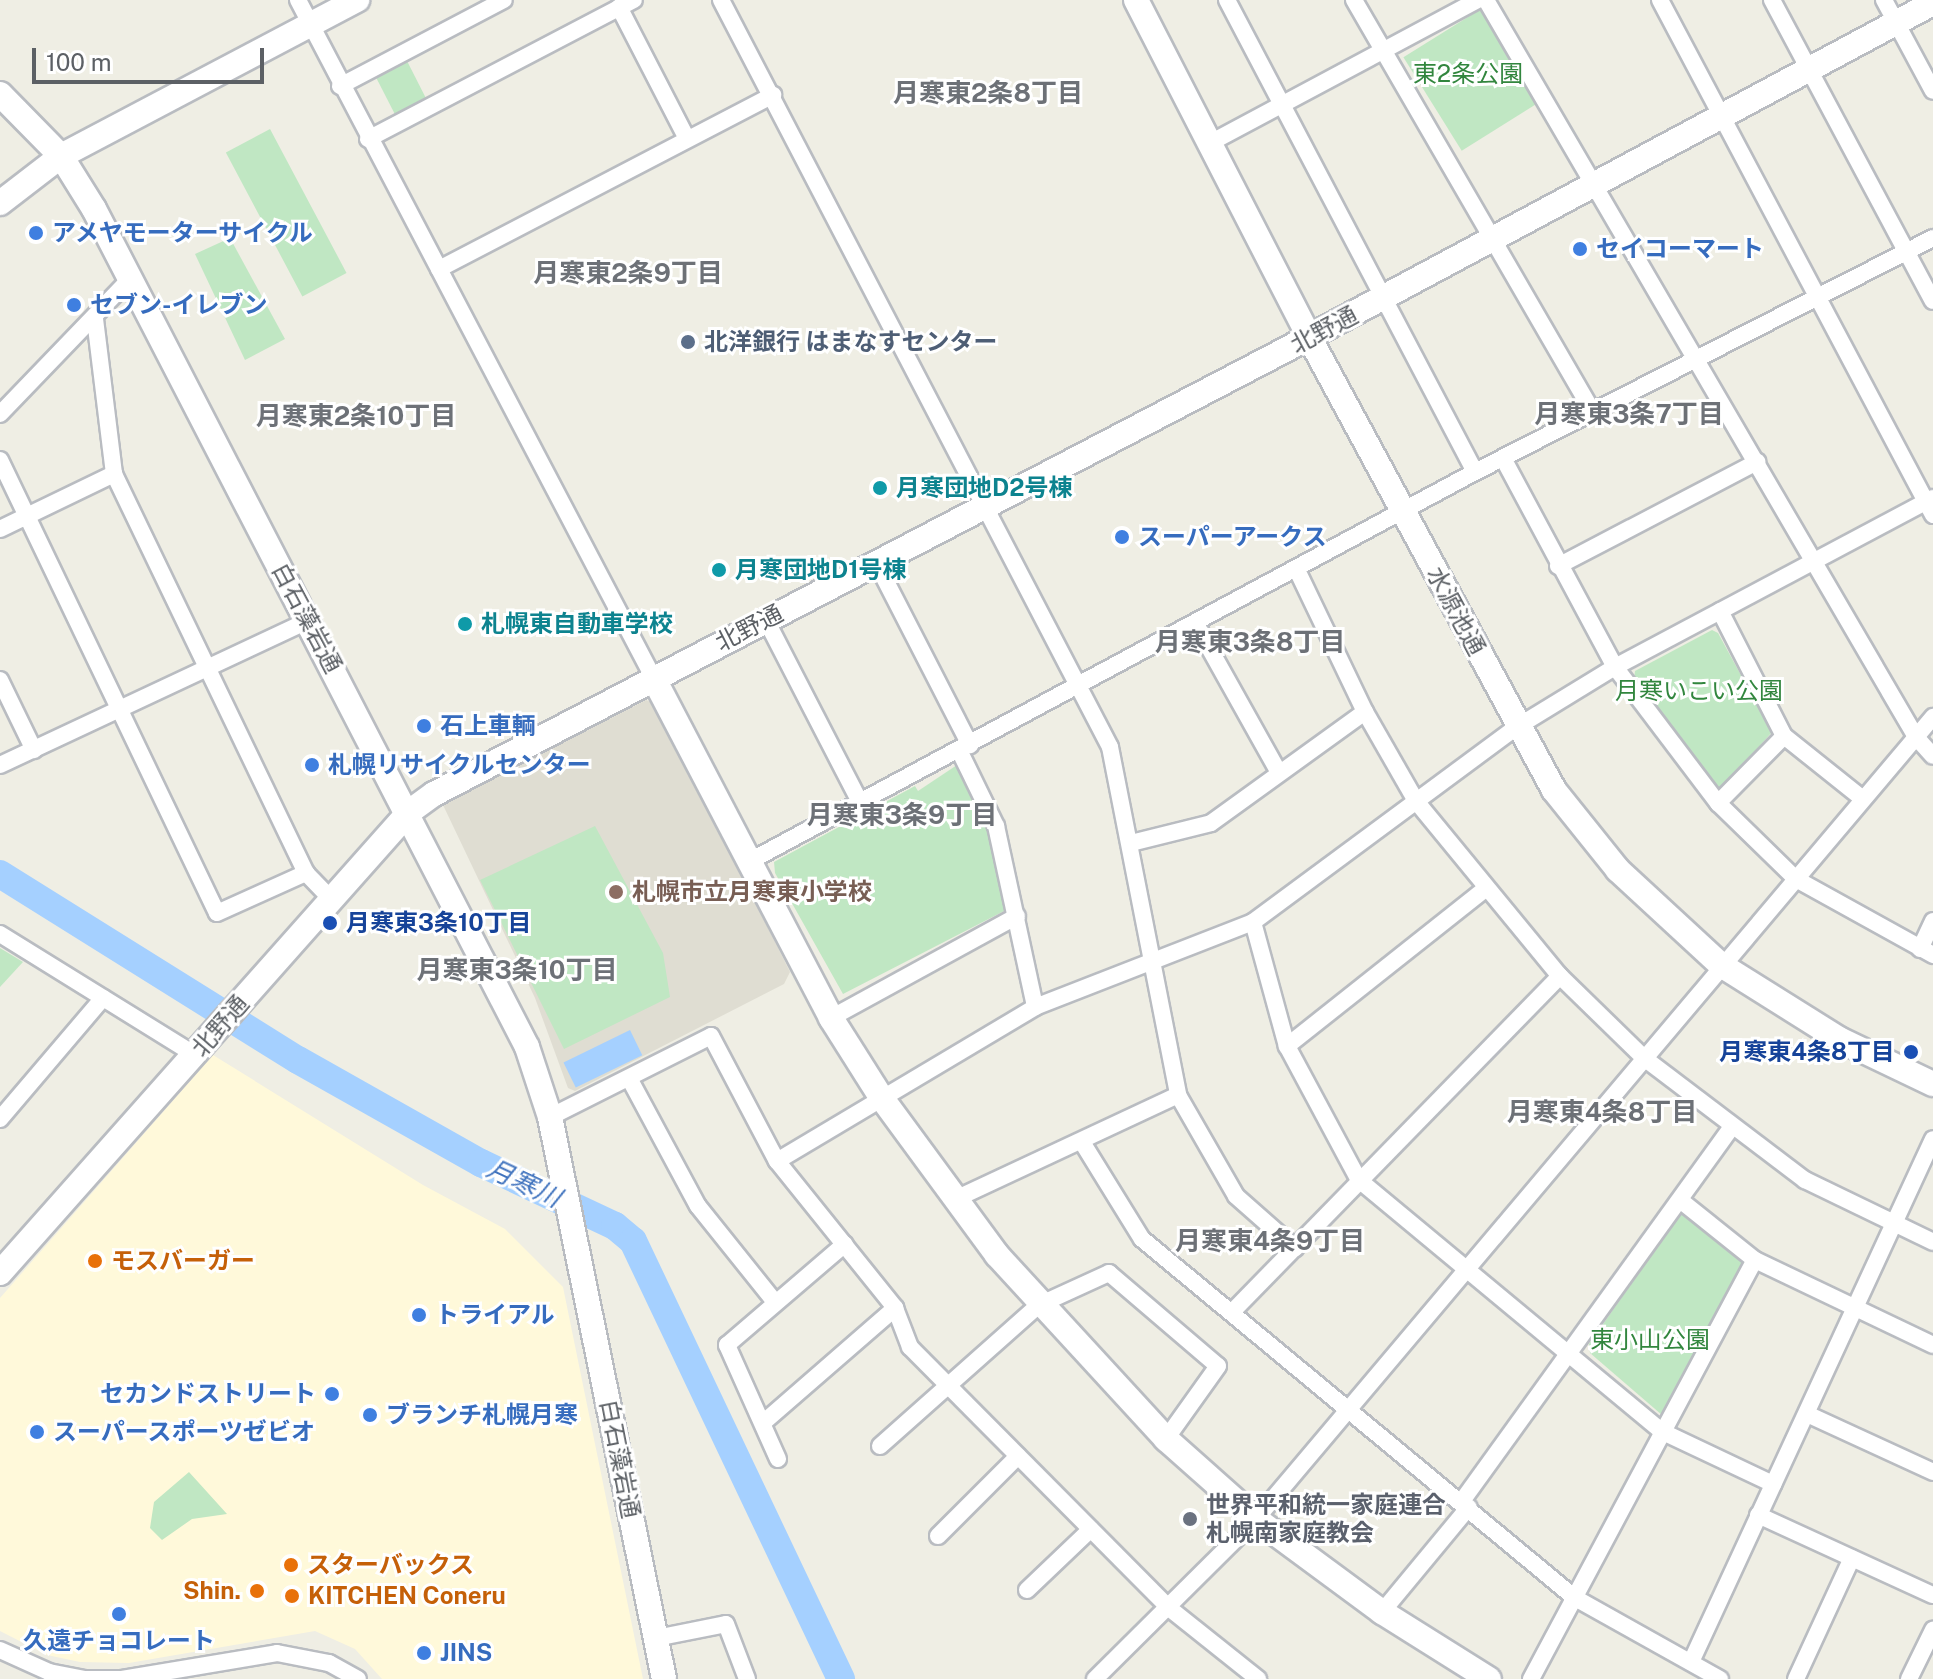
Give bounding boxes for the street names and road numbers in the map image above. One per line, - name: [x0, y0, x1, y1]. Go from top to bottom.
- street label: 北野通: [1285, 300, 1363, 360]
- street label: 白石藻岩通: [266, 558, 348, 678]
- street label: 水源池通: [1421, 562, 1491, 660]
- street label: 北野通: [710, 599, 788, 657]
- street label: 北野通: [186, 989, 254, 1063]
- street label: 白石藻岩通: [594, 1397, 646, 1521]

